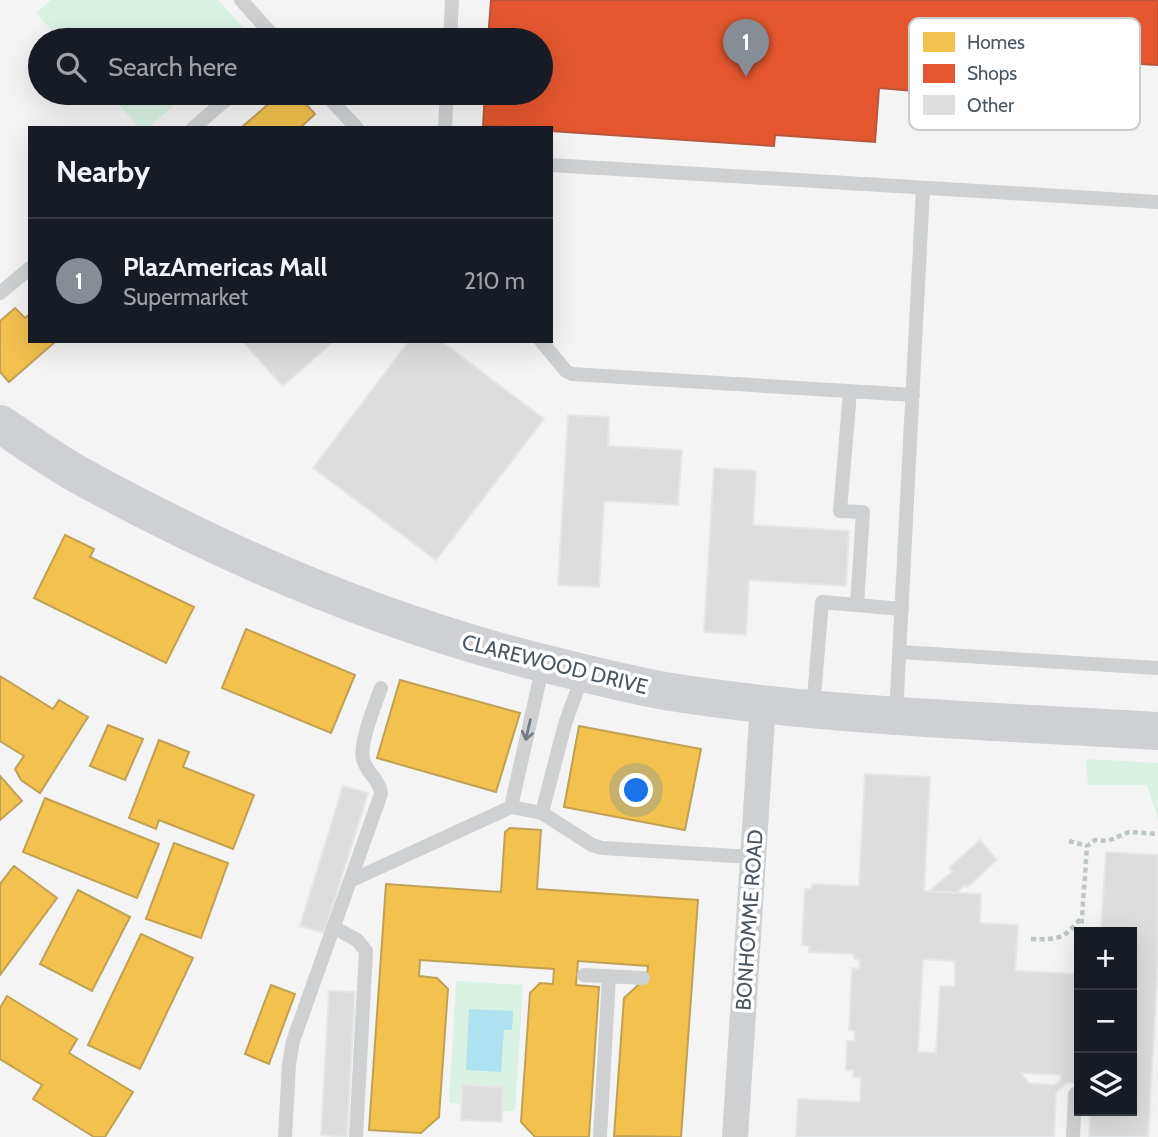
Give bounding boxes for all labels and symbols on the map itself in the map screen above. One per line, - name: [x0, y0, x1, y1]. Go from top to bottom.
- legend: [909, 18, 1140, 130]
- pin: 1: [723, 19, 769, 77]
- text: Homes: [967, 31, 1025, 54]
- text: Shops: [967, 62, 1017, 85]
- text: Other: [967, 94, 1014, 117]
- street label: CLAREWOOD DRIVE: [460, 629, 650, 699]
- one-way arrow: [521, 718, 535, 741]
- your location: [619, 773, 653, 807]
- street label: BONHOMME ROAD: [730, 829, 768, 1011]

